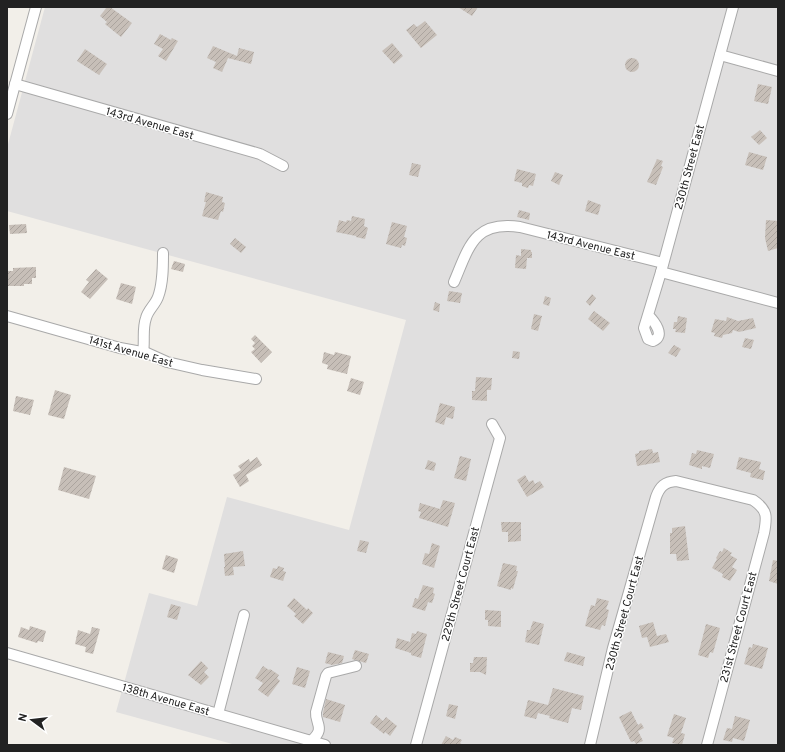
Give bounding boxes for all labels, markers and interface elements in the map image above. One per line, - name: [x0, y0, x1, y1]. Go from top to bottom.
- street label: 143rd Avenue East: [104, 105, 195, 143]
- street label: 230th Street East: [672, 123, 708, 211]
- street label: 143rd Avenue East: [545, 228, 636, 264]
- street label: 141st Avenue East: [87, 333, 174, 371]
- street label: 229th Street Court East: [439, 525, 483, 643]
- street label: 230th Street Court East: [603, 554, 647, 672]
- street label: 231st Street Court East: [717, 570, 761, 684]
- street label: 138th Avenue East: [120, 681, 211, 719]
- north arrow: [12, 700, 52, 740]
- text: N: [16, 712, 31, 723]

